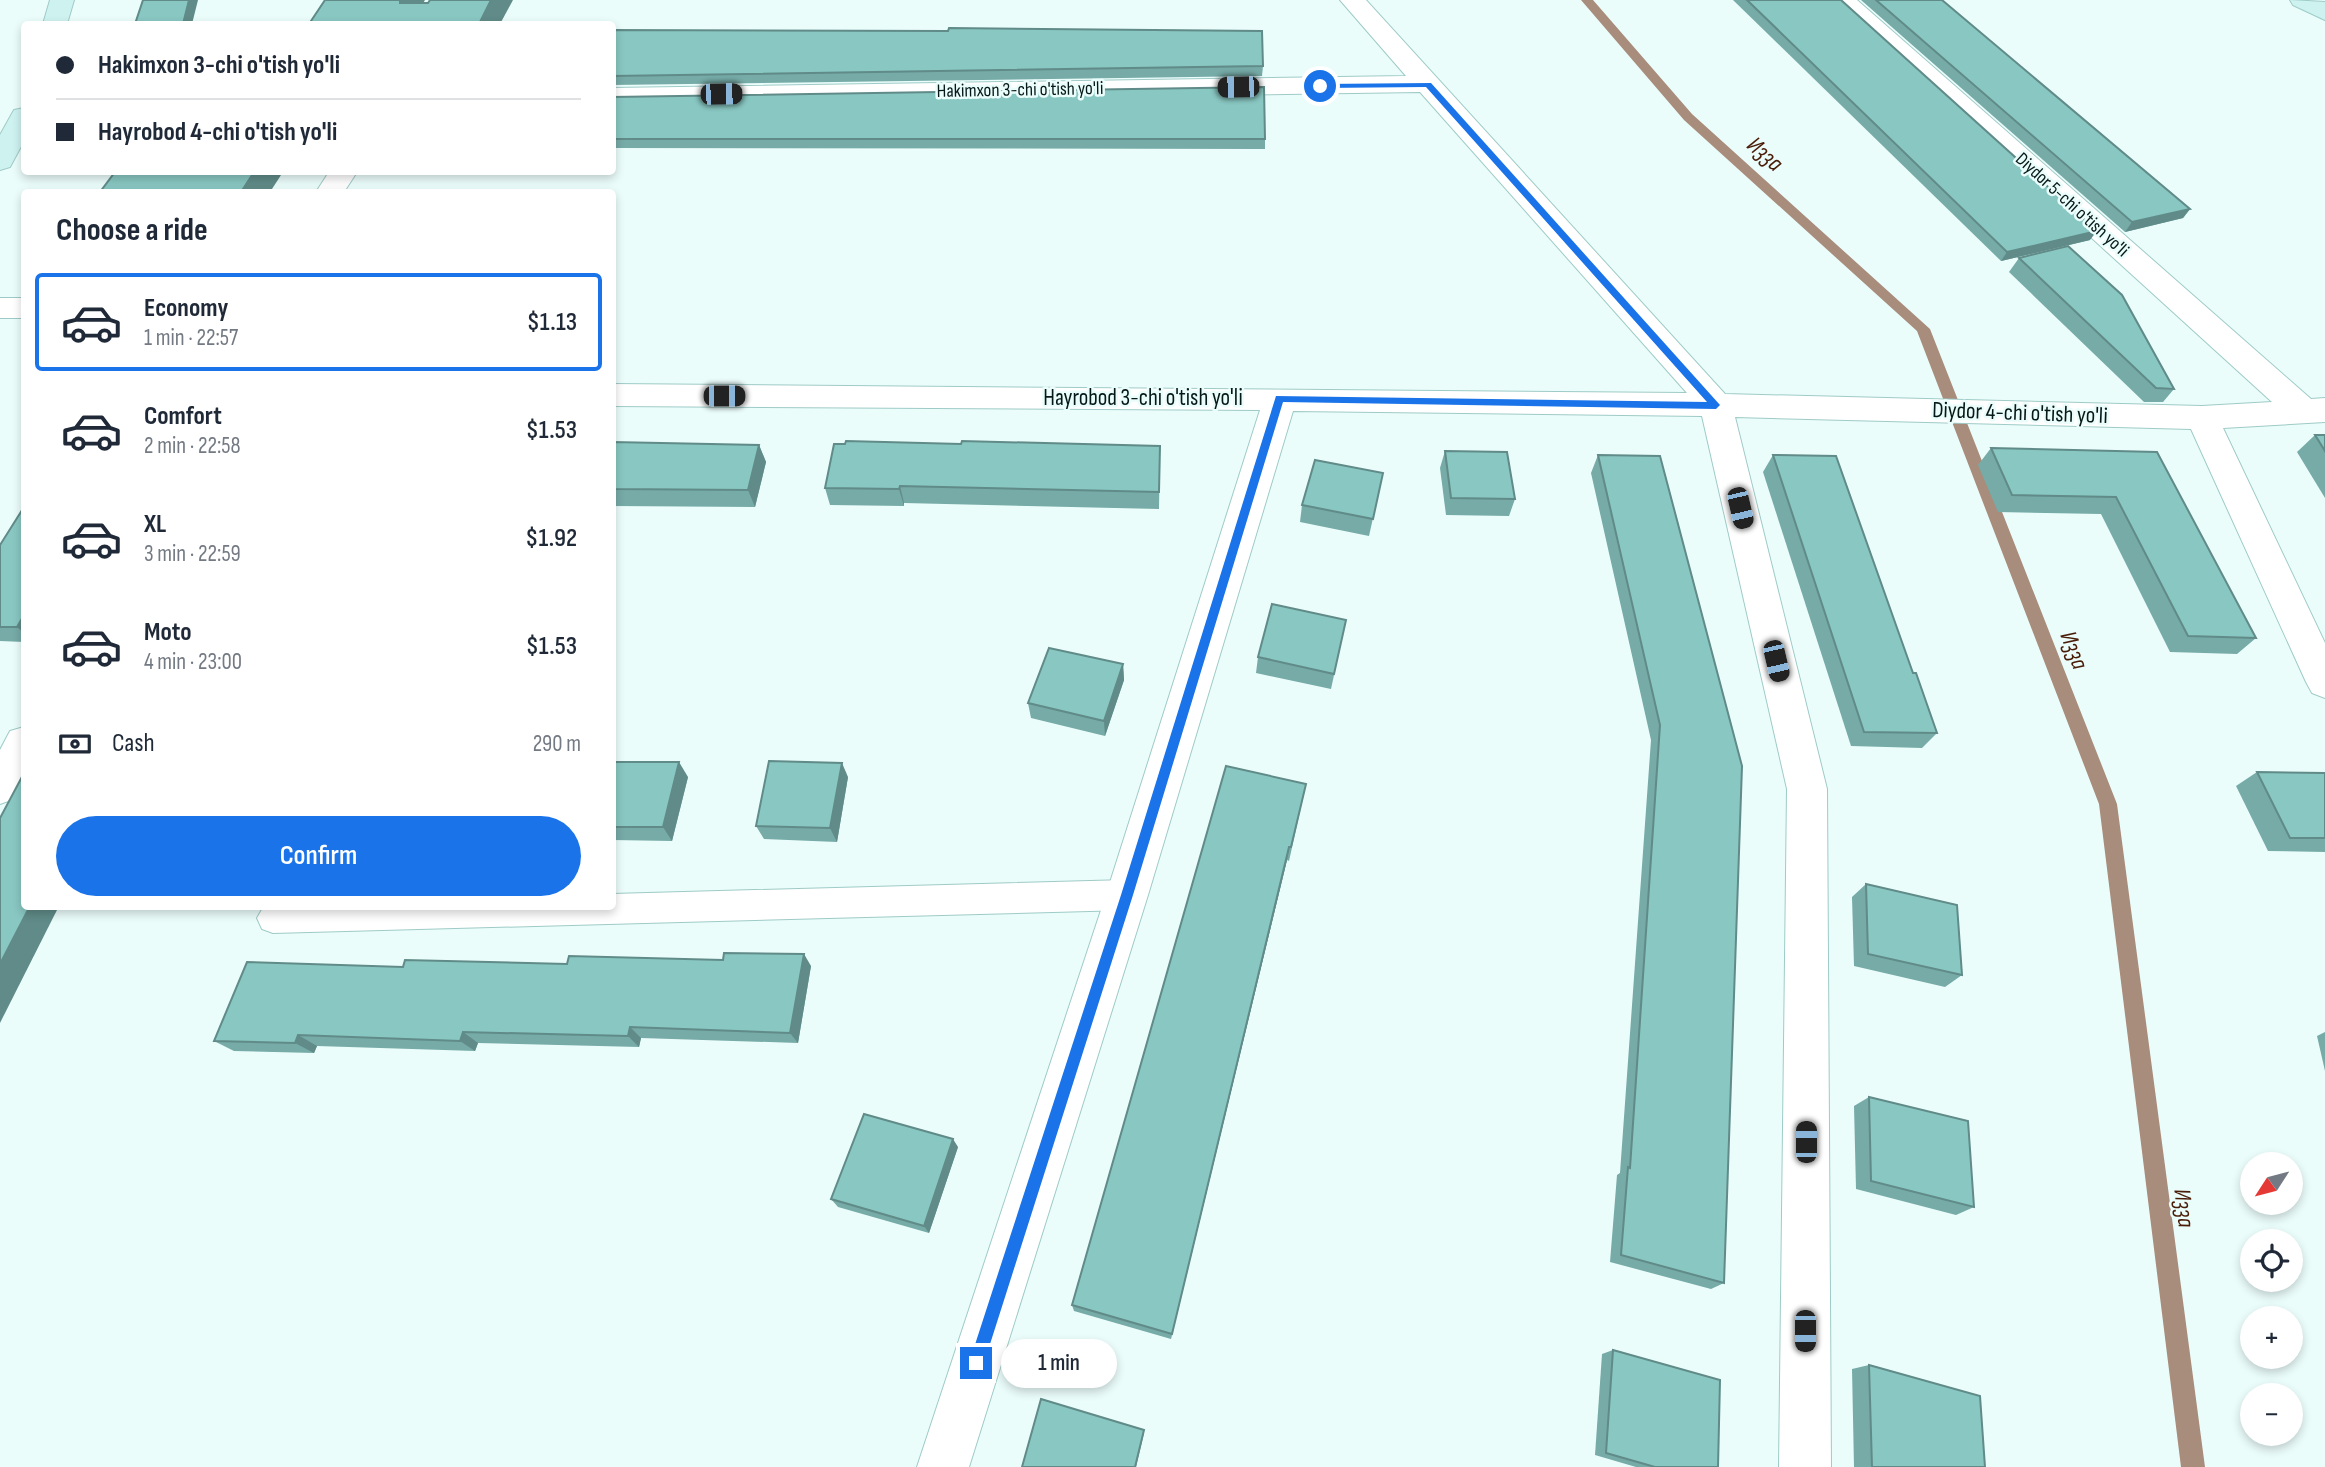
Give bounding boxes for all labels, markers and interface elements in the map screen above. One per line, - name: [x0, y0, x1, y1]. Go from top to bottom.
- text: Hakimxon 3-chi o'tish yo'li: [98, 50, 340, 81]
- route start: [1304, 70, 1336, 102]
- car: [1217, 76, 1260, 98]
- street label: Hakimxon 3-chi o'tish yo'li: [936, 77, 1104, 103]
- car: [700, 83, 743, 105]
- text: Hayrobod 4-chi o'tish yo'li: [98, 117, 337, 148]
- water label: Изза: [1741, 130, 1789, 178]
- street label: Diydor 5-chi o'tish yo'li: [2010, 148, 2134, 262]
- text: Choose a ride: [56, 211, 208, 250]
- icon: car: [60, 291, 123, 354]
- text: Economy: [144, 293, 228, 324]
- text: $1.13: [527, 307, 577, 338]
- text: 1 min · 22:57: [144, 324, 238, 352]
- street label: Hayrobod 3-chi o'tish yo'li: [1043, 384, 1243, 412]
- car: [704, 386, 746, 407]
- street label: Diydor 4-chi o'tish yo'li: [1932, 396, 2108, 430]
- icon: car: [60, 399, 123, 462]
- text: Comfort: [144, 401, 222, 432]
- text: $1.53: [526, 415, 577, 446]
- text: 2 min · 22:58: [144, 432, 241, 460]
- car: [1726, 485, 1755, 531]
- icon: car: [60, 507, 123, 570]
- text: XL: [144, 509, 166, 540]
- text: $1.92: [525, 523, 577, 554]
- text: 3 min · 22:59: [144, 540, 241, 568]
- icon: car: [60, 615, 123, 678]
- text: Moto: [144, 617, 192, 648]
- water label: Изза: [2054, 627, 2095, 674]
- text: $1.53: [526, 631, 577, 662]
- car: [1762, 638, 1791, 684]
- text: 4 min · 23:00: [144, 648, 242, 676]
- icon: cash: [56, 725, 94, 763]
- text: Cash: [112, 728, 155, 759]
- text: 290 m: [533, 730, 581, 758]
- button: Confirm: [56, 816, 581, 896]
- car: [1796, 1121, 1817, 1163]
- north arrow: [2240, 1152, 2303, 1214]
- map controls: [2240, 1152, 2303, 1446]
- water label: Изза: [2167, 1187, 2201, 1229]
- button: locate: [2240, 1229, 2303, 1292]
- button: +: [2240, 1306, 2303, 1369]
- car: [1795, 1310, 1816, 1352]
- callout: 1 min: [1000, 1338, 1116, 1388]
- route end: [960, 1347, 992, 1379]
- text: 1 min: [1038, 1349, 1080, 1377]
- button: −: [2240, 1383, 2303, 1446]

